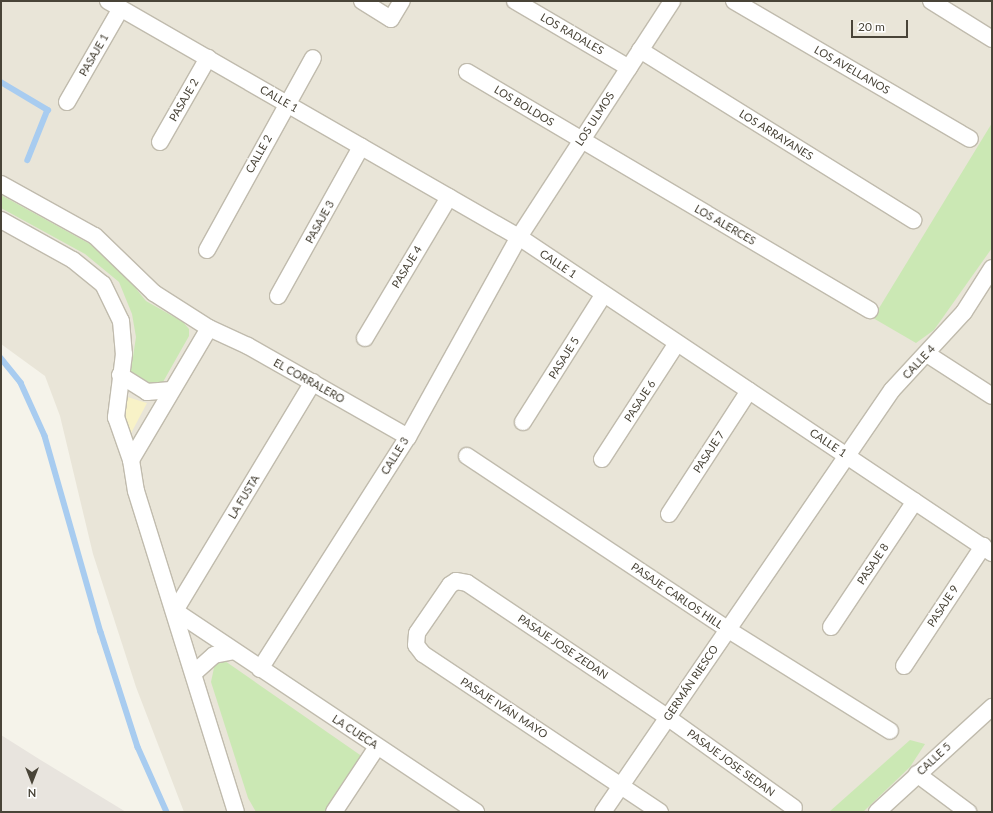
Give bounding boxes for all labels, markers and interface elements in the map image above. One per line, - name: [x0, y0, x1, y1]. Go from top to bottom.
- street label: LOS RADALES: [538, 11, 606, 57]
- scale bar: [853, 12, 910, 38]
- text: 20 m: [858, 19, 885, 34]
- street label: PASAJE 1: [77, 31, 111, 79]
- street label: LOS AVELLANOS: [812, 43, 892, 97]
- street label: PASAJE 2: [167, 76, 201, 124]
- street label: CALLE 1: [258, 83, 300, 115]
- street label: LOS BOLDOS: [492, 83, 556, 129]
- street label: LOS ULMOS: [573, 90, 617, 148]
- street label: LOS ARRAYANES: [736, 107, 816, 163]
- street label: CALLE 2: [243, 133, 275, 175]
- street label: PASAJE 3: [303, 198, 337, 246]
- street label: LOS ALERCES: [692, 202, 758, 248]
- street label: PASAJE 4: [389, 243, 425, 291]
- street label: CALLE 1: [537, 247, 579, 281]
- street label: PASAJE 5: [546, 335, 582, 381]
- street label: CALLE 4: [900, 342, 938, 382]
- street label: EL CORRALERO: [271, 356, 347, 406]
- street label: PASAJE 6: [622, 378, 658, 424]
- street label: CALLE 1: [807, 426, 849, 460]
- street label: PASAJE 7: [691, 429, 727, 475]
- street label: CALLE 3: [378, 435, 412, 477]
- street label: LA FUSTA: [226, 472, 262, 522]
- street label: PASAJE 8: [854, 541, 892, 587]
- street label: PASAJE CARLOS HILL: [629, 560, 725, 632]
- street label: PASAJE 9: [925, 583, 961, 629]
- street label: PASAJE JOSE ZEDAN: [515, 612, 611, 682]
- street label: GERMÁN RIESCO: [661, 643, 721, 723]
- street label: PASAJE IVÁN MAYO: [458, 675, 550, 741]
- street label: LA CUECA: [329, 712, 381, 752]
- street label: PASAJE JOSE SEDAN: [684, 727, 778, 799]
- street label: CALLE 5: [914, 740, 954, 778]
- north arrow: [12, 761, 52, 801]
- text: N: [28, 787, 36, 800]

